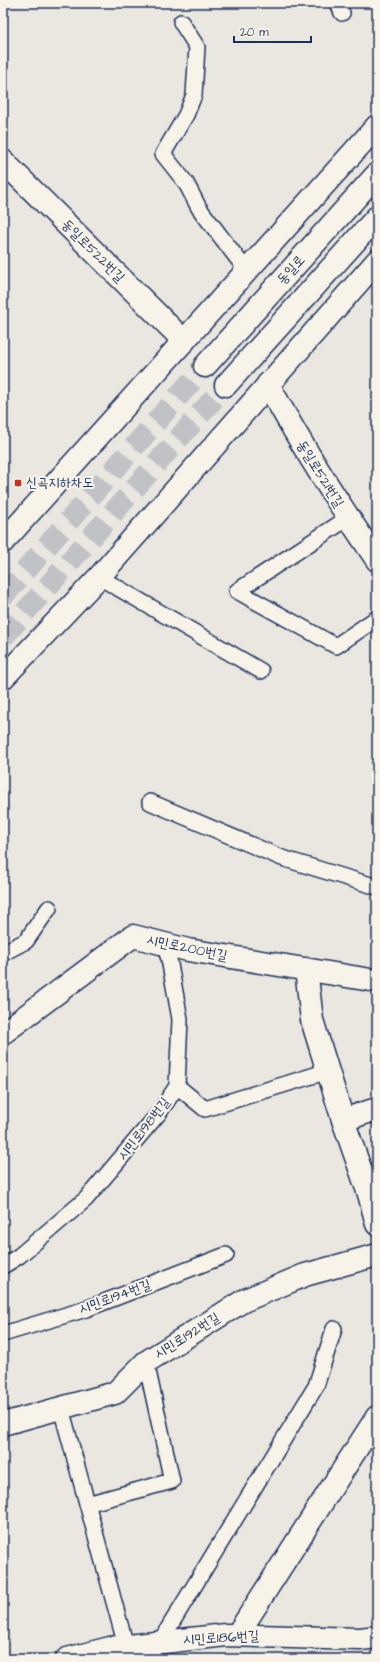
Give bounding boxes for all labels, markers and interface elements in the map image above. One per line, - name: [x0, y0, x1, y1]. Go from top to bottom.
- scale bar: [234, 18, 311, 44]
- text: 20 m: [240, 24, 269, 41]
- street label: 동일로522번길: [57, 215, 130, 288]
- street label: 동일로: [272, 251, 310, 289]
- street label: 동일로521번길: [291, 436, 349, 512]
- place label: 신곡지하차도: [26, 473, 94, 493]
- marker: 신곡지하차도: [13, 478, 23, 488]
- street label: 시민로200번길: [145, 930, 230, 966]
- street label: 시민로198번길: [113, 1093, 175, 1165]
- street label: 시민로194번길: [76, 1274, 155, 1319]
- street label: 시민로192번길: [150, 1307, 224, 1364]
- street label: 시민로186번길: [183, 1626, 260, 1650]

